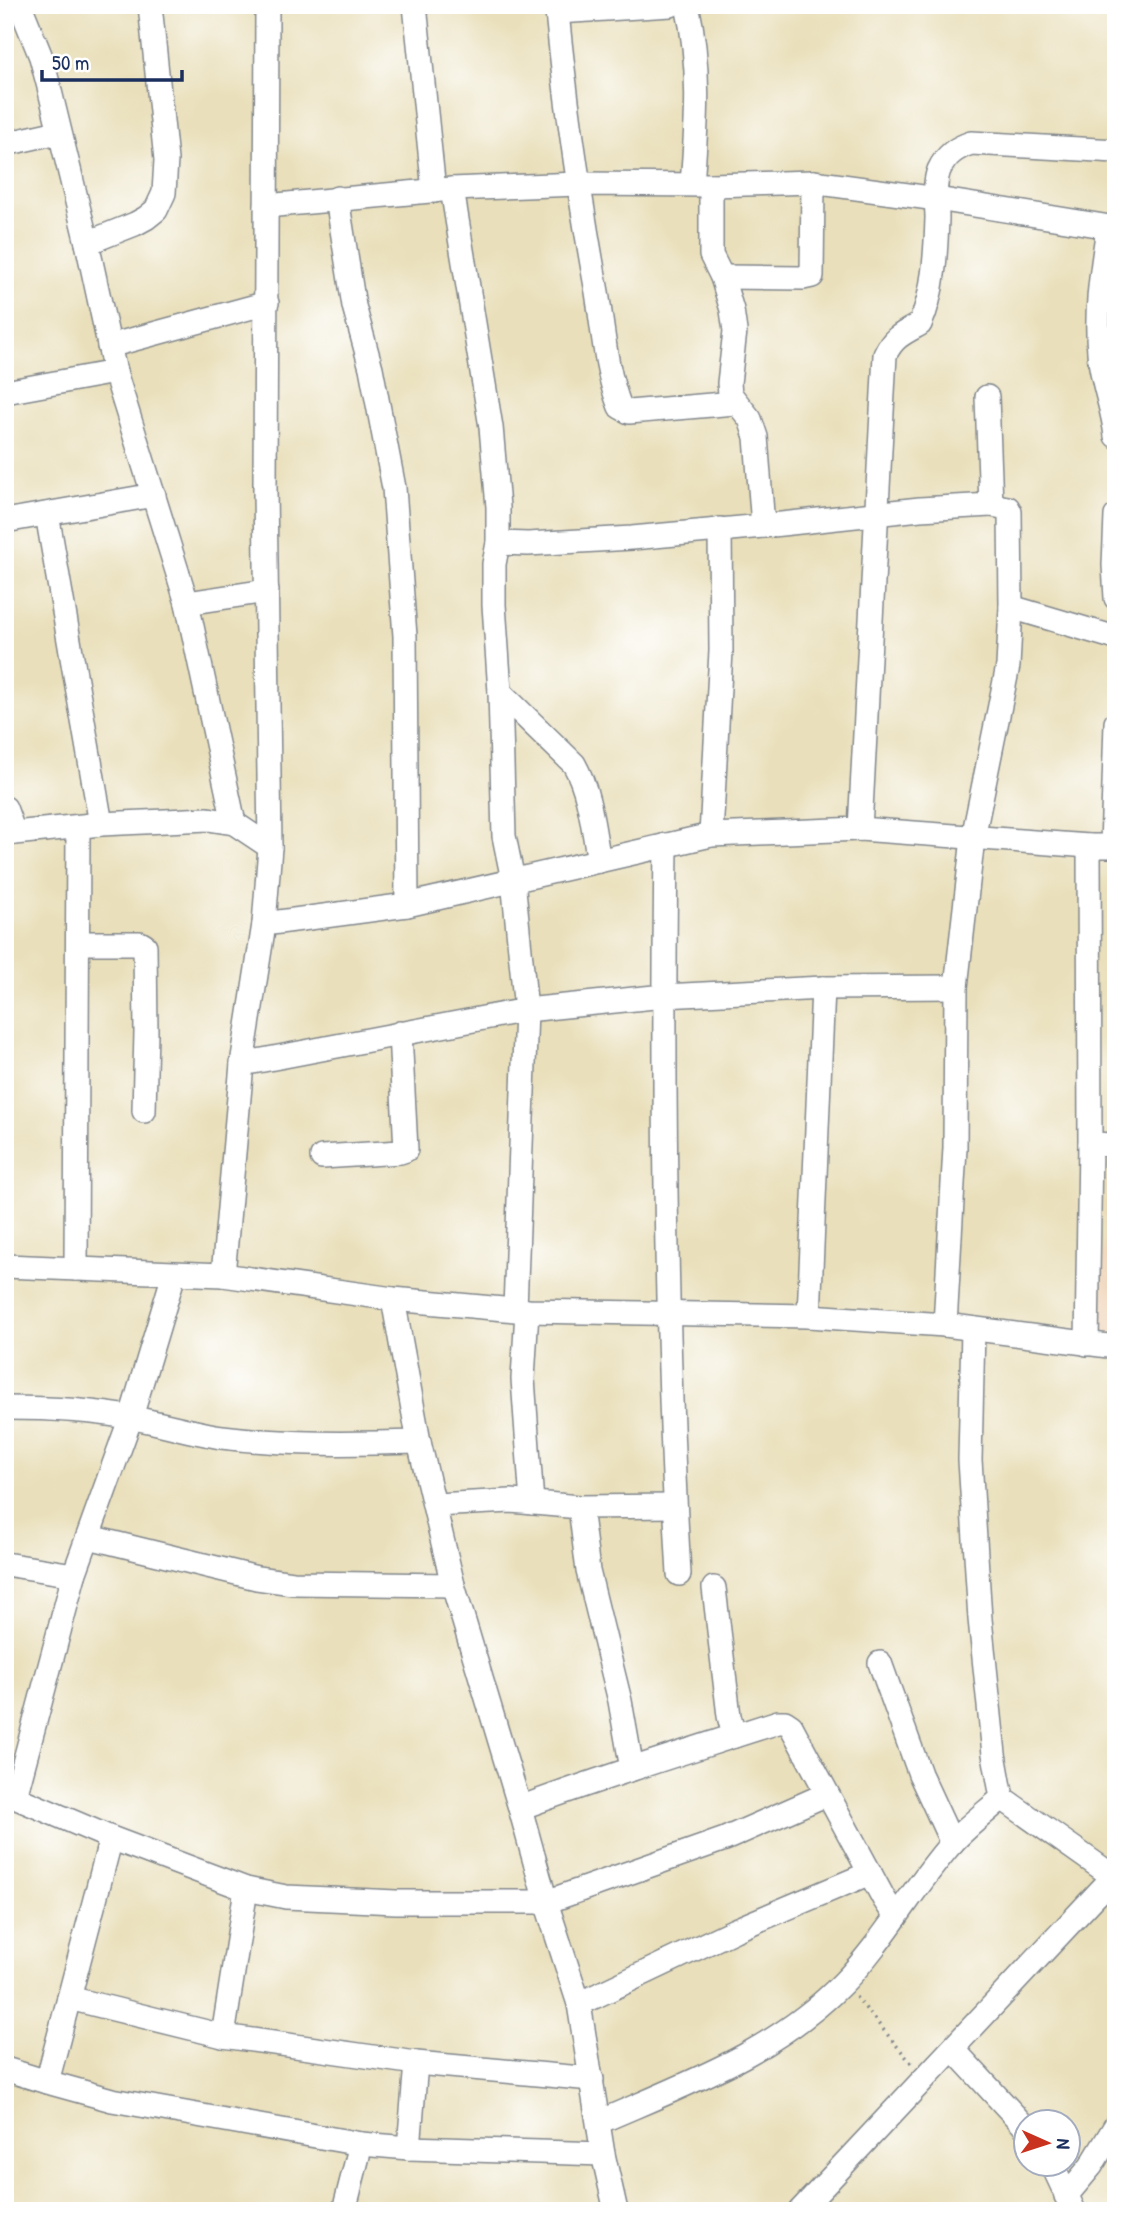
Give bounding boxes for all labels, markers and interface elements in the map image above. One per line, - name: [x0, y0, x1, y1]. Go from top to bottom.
- scale bar: [42, 38, 182, 82]
- text: 50 m: [52, 48, 89, 77]
- north arrow: [1012, 2108, 1082, 2178]
- text: N: [1051, 2138, 1077, 2150]

